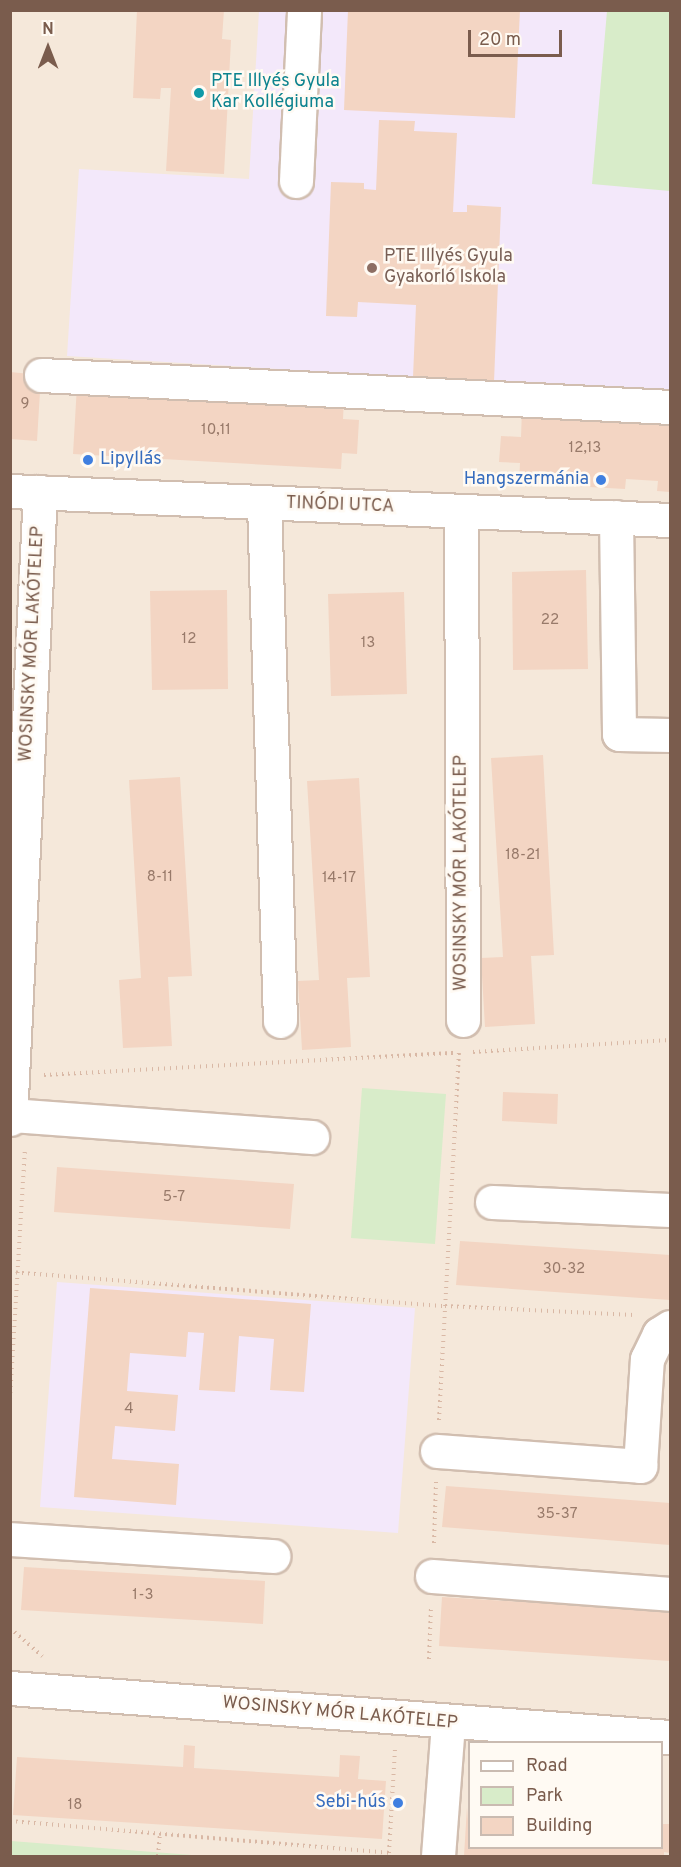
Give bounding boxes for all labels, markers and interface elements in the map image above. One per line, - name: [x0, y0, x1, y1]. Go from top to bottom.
- north arrow: [18, 18, 78, 78]
- scale bar: [471, 18, 566, 56]
- text: N: [42, 20, 54, 40]
- text: 20 m: [479, 29, 521, 52]
- place label: PTE Illyés Gyula Kar Kollégiuma: [211, 72, 340, 115]
- marker: PTE Illyés Gyula Kar Kollégiuma: [192, 86, 206, 100]
- place label: PTE Illyés Gyula Gyakorló Iskola: [384, 247, 513, 290]
- marker: PTE Illyés Gyula Gyakorló Iskola: [365, 261, 379, 275]
- house number: 9: [21, 396, 29, 414]
- house number: 10,11: [201, 422, 231, 440]
- house number: 12,13: [569, 440, 601, 458]
- place label: Lipyllás: [100, 449, 162, 471]
- marker: Lipyllás: [81, 453, 95, 467]
- place label: Hangszermánia: [464, 469, 589, 491]
- marker: Hangszermánia: [594, 473, 608, 487]
- street label: TINÓDI UTCA: [285, 493, 395, 519]
- street label: WOSINSKY MÓR LAKÓTELEP: [16, 525, 50, 763]
- house number: 22: [541, 612, 559, 630]
- house number: 12: [182, 631, 196, 649]
- house number: 13: [361, 635, 375, 653]
- street label: WOSINSKY MÓR LAKÓTELEP: [451, 755, 473, 991]
- house number: 18-21: [505, 847, 541, 865]
- house number: 8-11: [147, 869, 173, 887]
- house number: 14-17: [322, 870, 356, 888]
- house number: 5-7: [163, 1189, 185, 1207]
- house number: 30-32: [543, 1261, 585, 1279]
- house number: 4: [124, 1401, 134, 1419]
- house number: 35-37: [536, 1506, 578, 1524]
- house number: 1-3: [132, 1587, 154, 1605]
- street label: WOSINSKY MÓR LAKÓTELEP: [221, 1693, 459, 1735]
- legend: [468, 1741, 663, 1849]
- text: Road: [526, 1755, 568, 1778]
- text: Park: [526, 1785, 563, 1808]
- place label: Sebi-hús: [315, 1792, 386, 1814]
- marker: Sebi-hús: [391, 1796, 405, 1810]
- house number: 18: [68, 1797, 82, 1815]
- text: Building: [526, 1815, 592, 1838]

